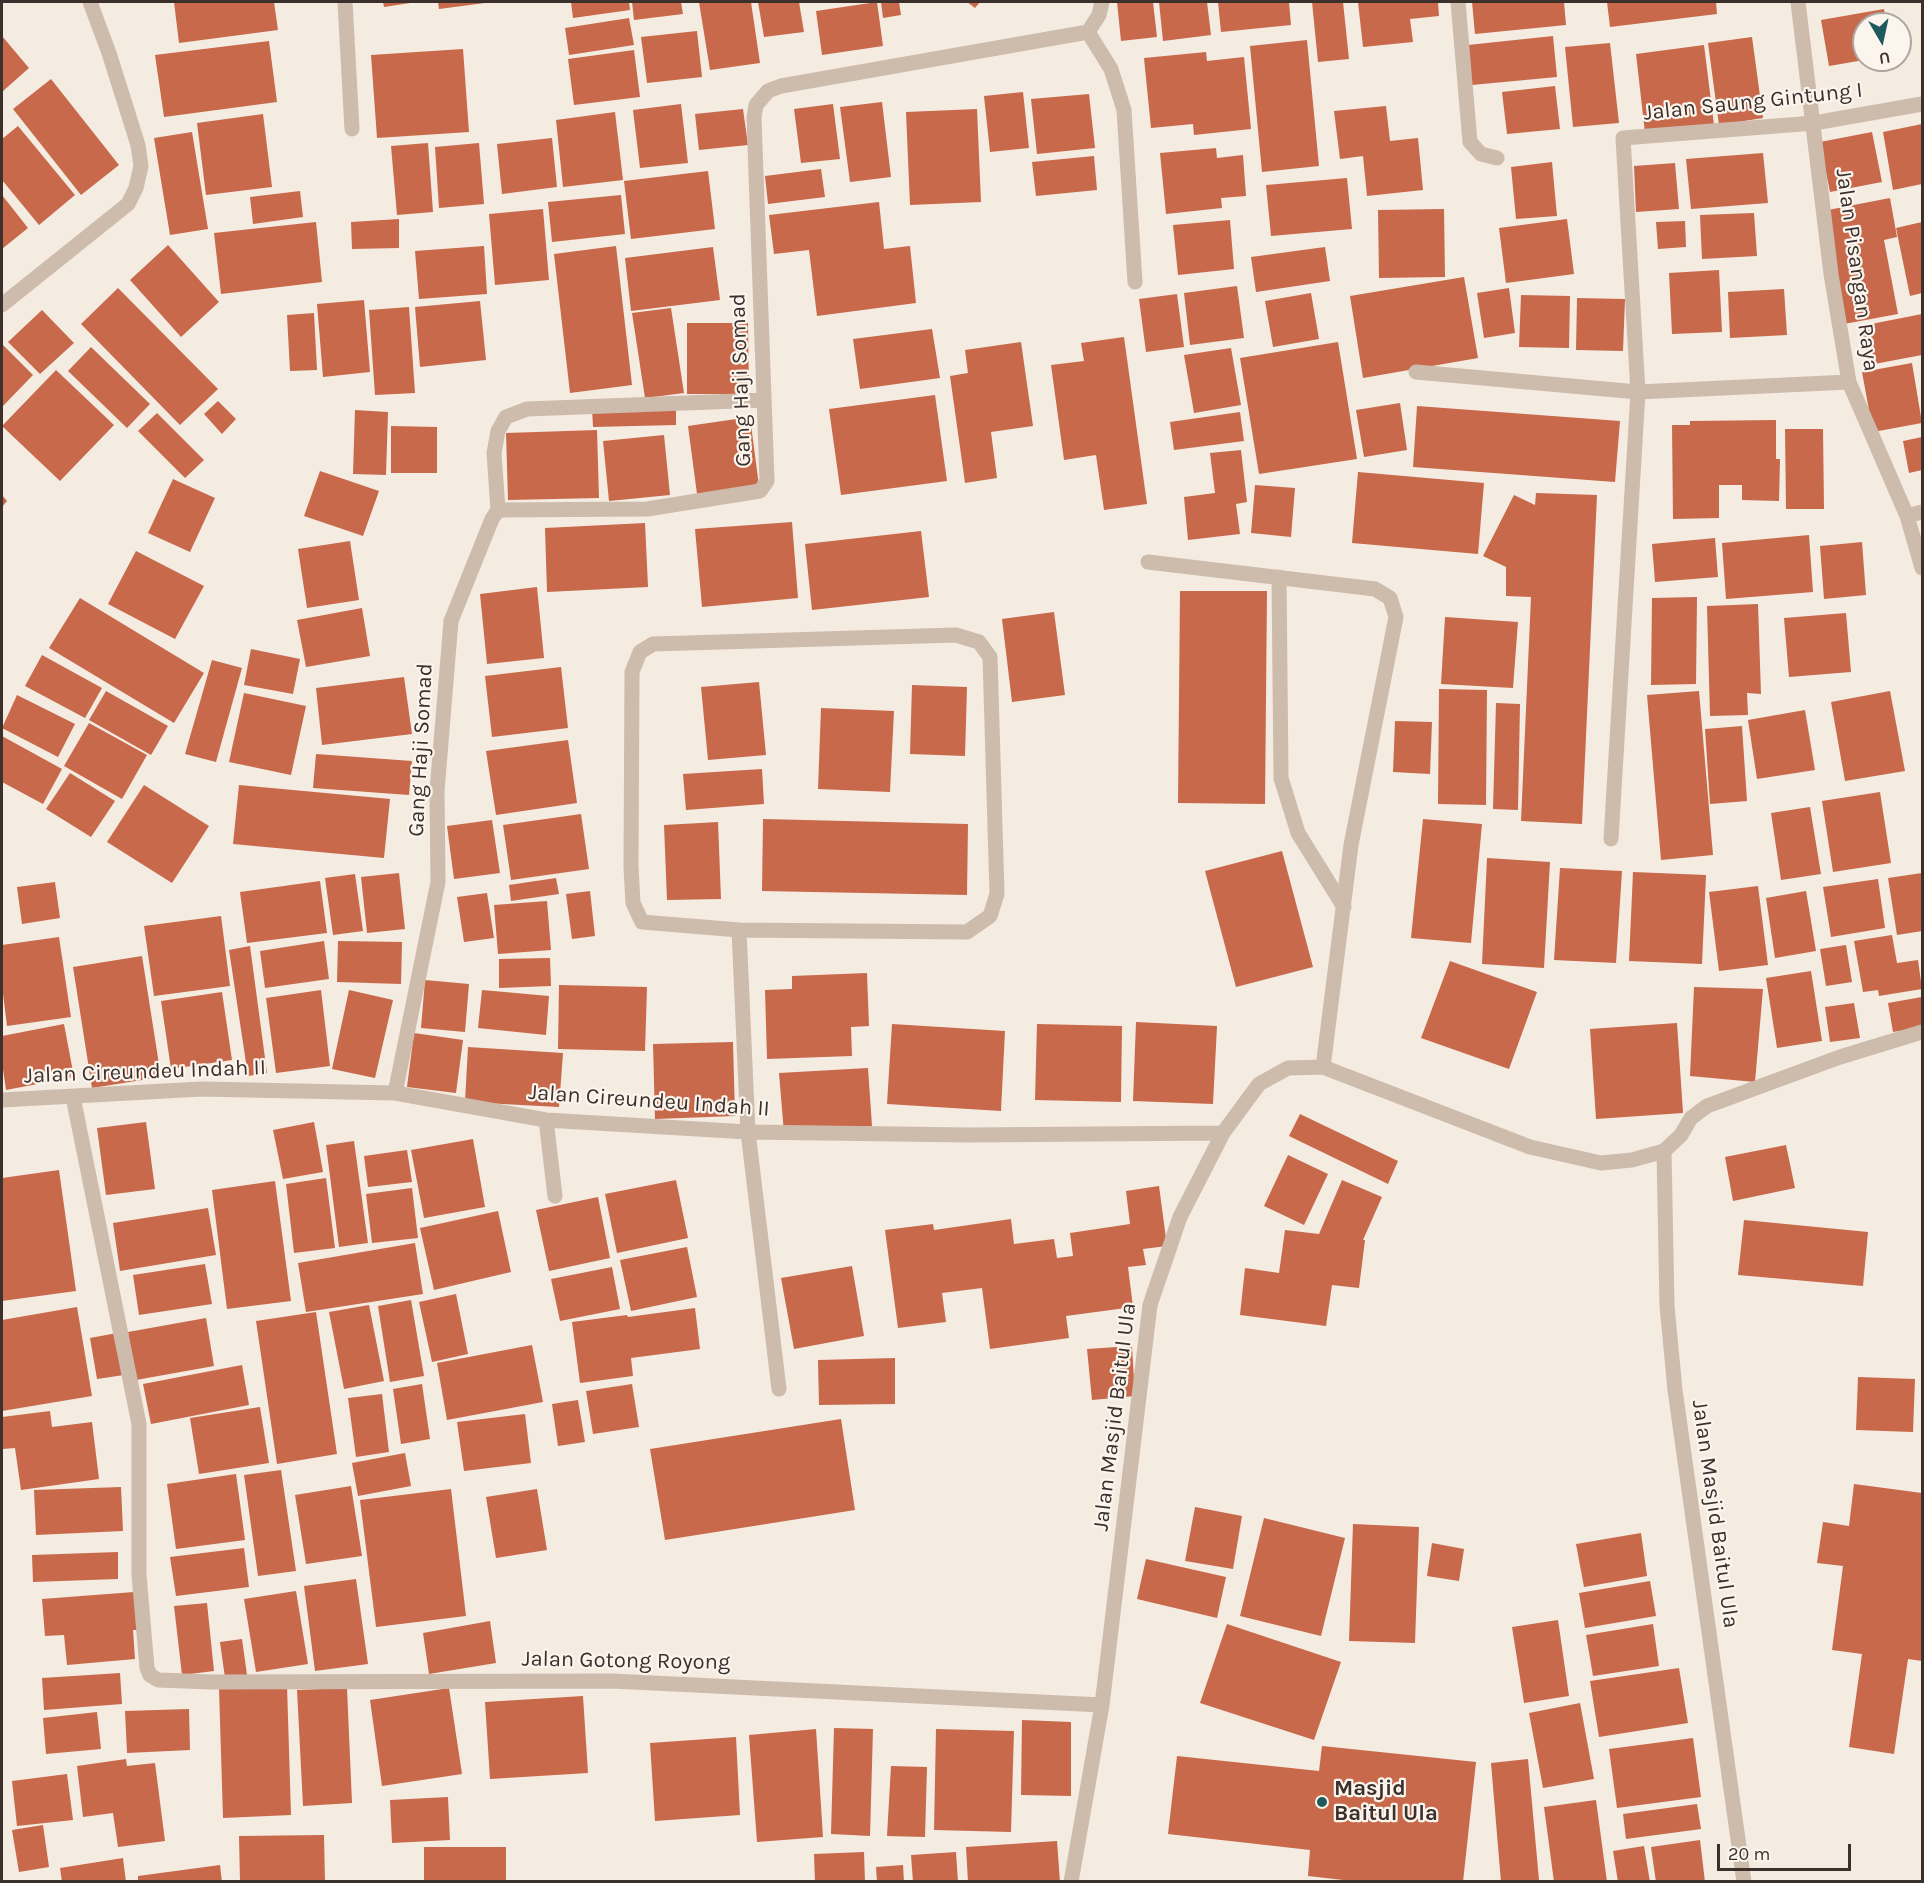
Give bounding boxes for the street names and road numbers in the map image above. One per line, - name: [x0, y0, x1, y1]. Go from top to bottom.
- street label: Jalan Saung Gintung I: [1642, 77, 1864, 127]
- street label: Jalan Pisangan Raya: [1830, 167, 1884, 373]
- street label: Gang Haji Somad: [725, 293, 757, 467]
- street label: Gang Haji Somad: [403, 663, 439, 837]
- street label: Jalan Cireundeu Indah II: [24, 1055, 266, 1089]
- street label: Jalan Cireundeu Indah II: [527, 1079, 771, 1123]
- street label: Jalan Masjid Baitul Ula: [1088, 1301, 1142, 1533]
- street label: Jalan Masjid Baitul Ula: [1686, 1398, 1744, 1630]
- street label: Jalan Gotong Royong: [521, 1646, 731, 1676]

